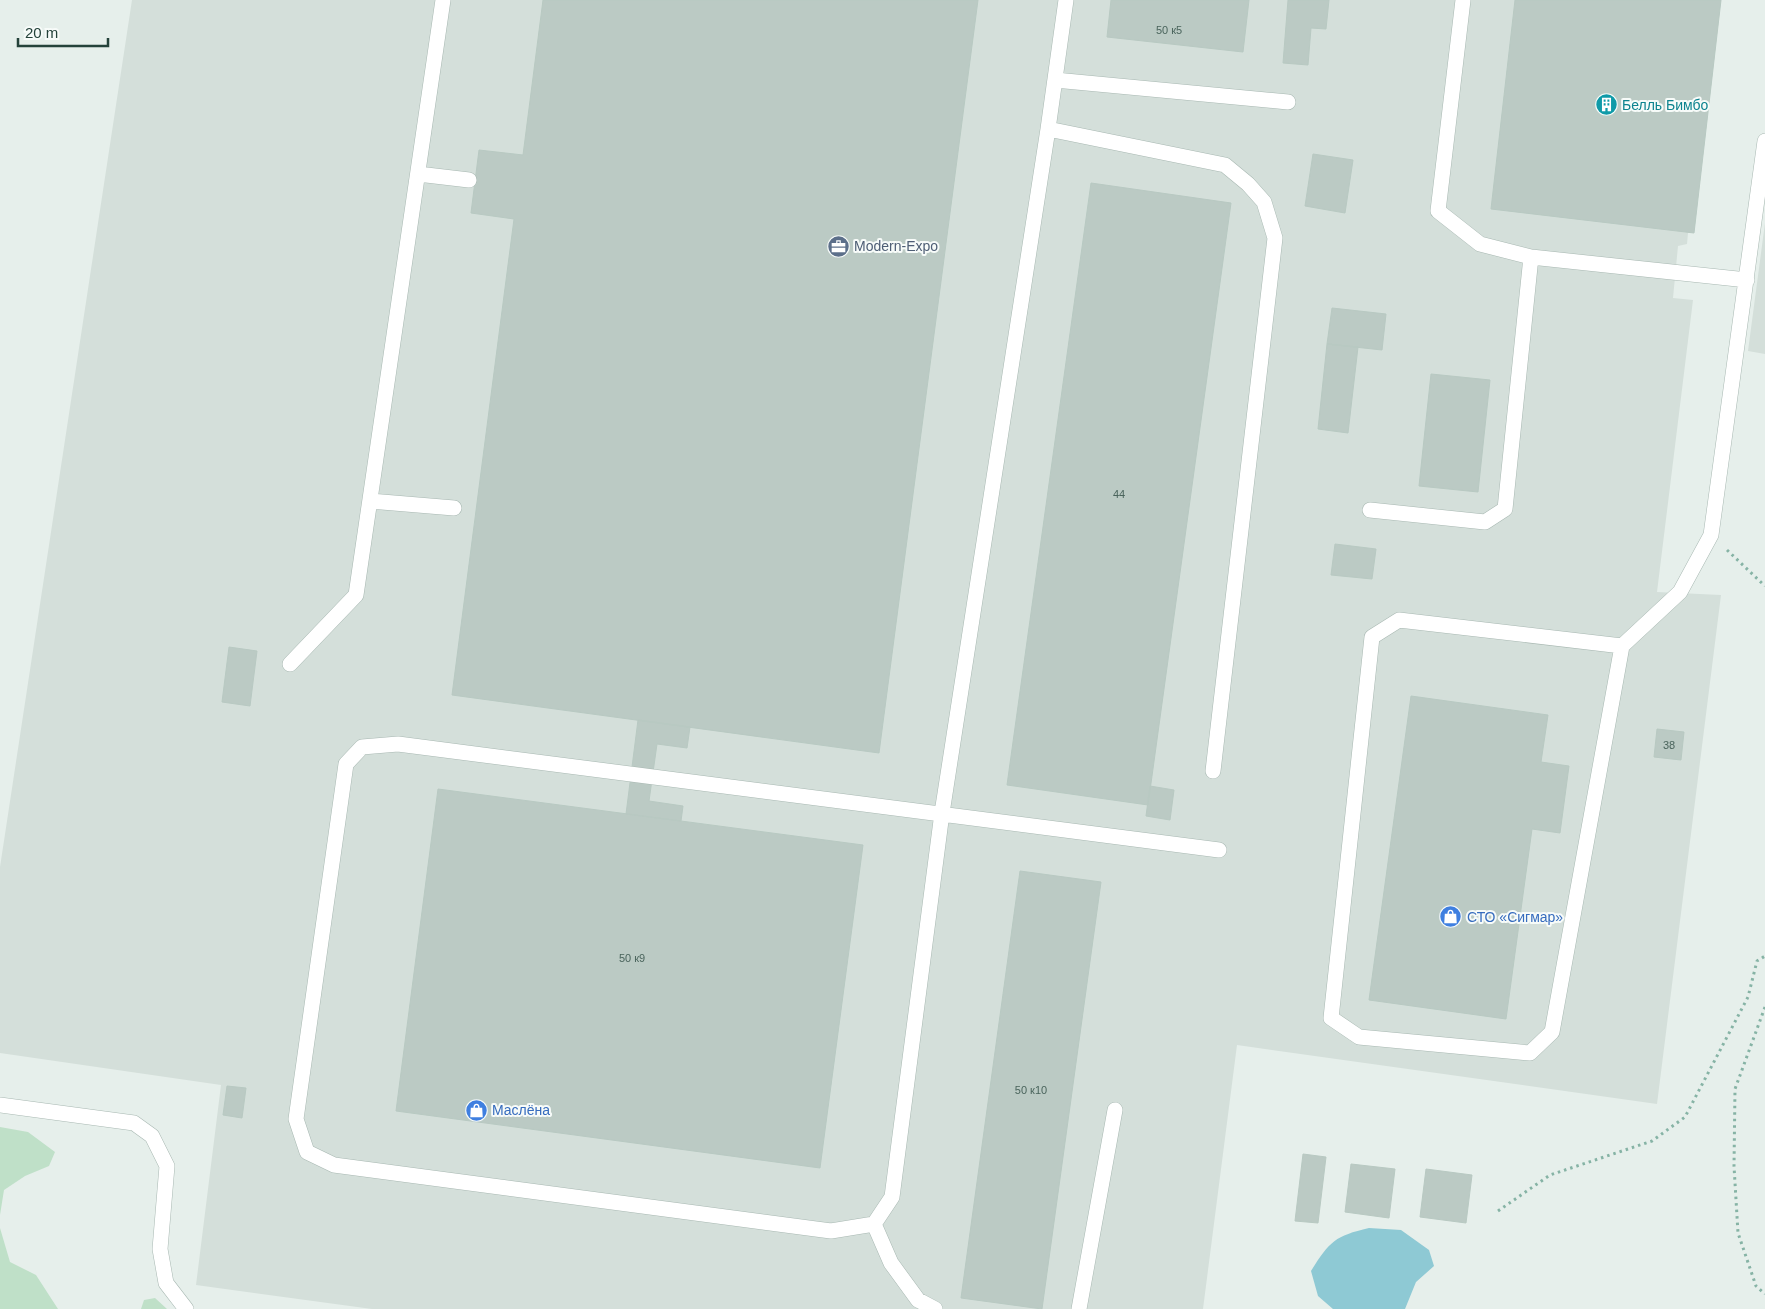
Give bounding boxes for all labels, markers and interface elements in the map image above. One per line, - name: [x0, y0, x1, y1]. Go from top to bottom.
- scale bar: [18, 15, 108, 47]
- text: 20 m: [25, 24, 58, 41]
- house number: 50 к5: [1156, 24, 1182, 36]
- building icon: Белль Бимбо: [1594, 93, 1618, 117]
- place label: Белль Бимбо: [1622, 97, 1709, 113]
- office icon: Modern-Expo: [826, 234, 850, 258]
- place label: Modern-Expo: [854, 238, 938, 254]
- house number: 44: [1113, 488, 1125, 500]
- house number: 38: [1663, 739, 1675, 751]
- shop icon: СТО «Сигмар»: [1439, 905, 1463, 929]
- place label: СТО «Сигмар»: [1467, 909, 1563, 925]
- house number: 50 к9: [619, 952, 645, 964]
- house number: 50 к10: [1015, 1084, 1047, 1096]
- shop icon: Маслёна: [464, 1098, 488, 1122]
- place label: Маслёна: [492, 1102, 550, 1118]

